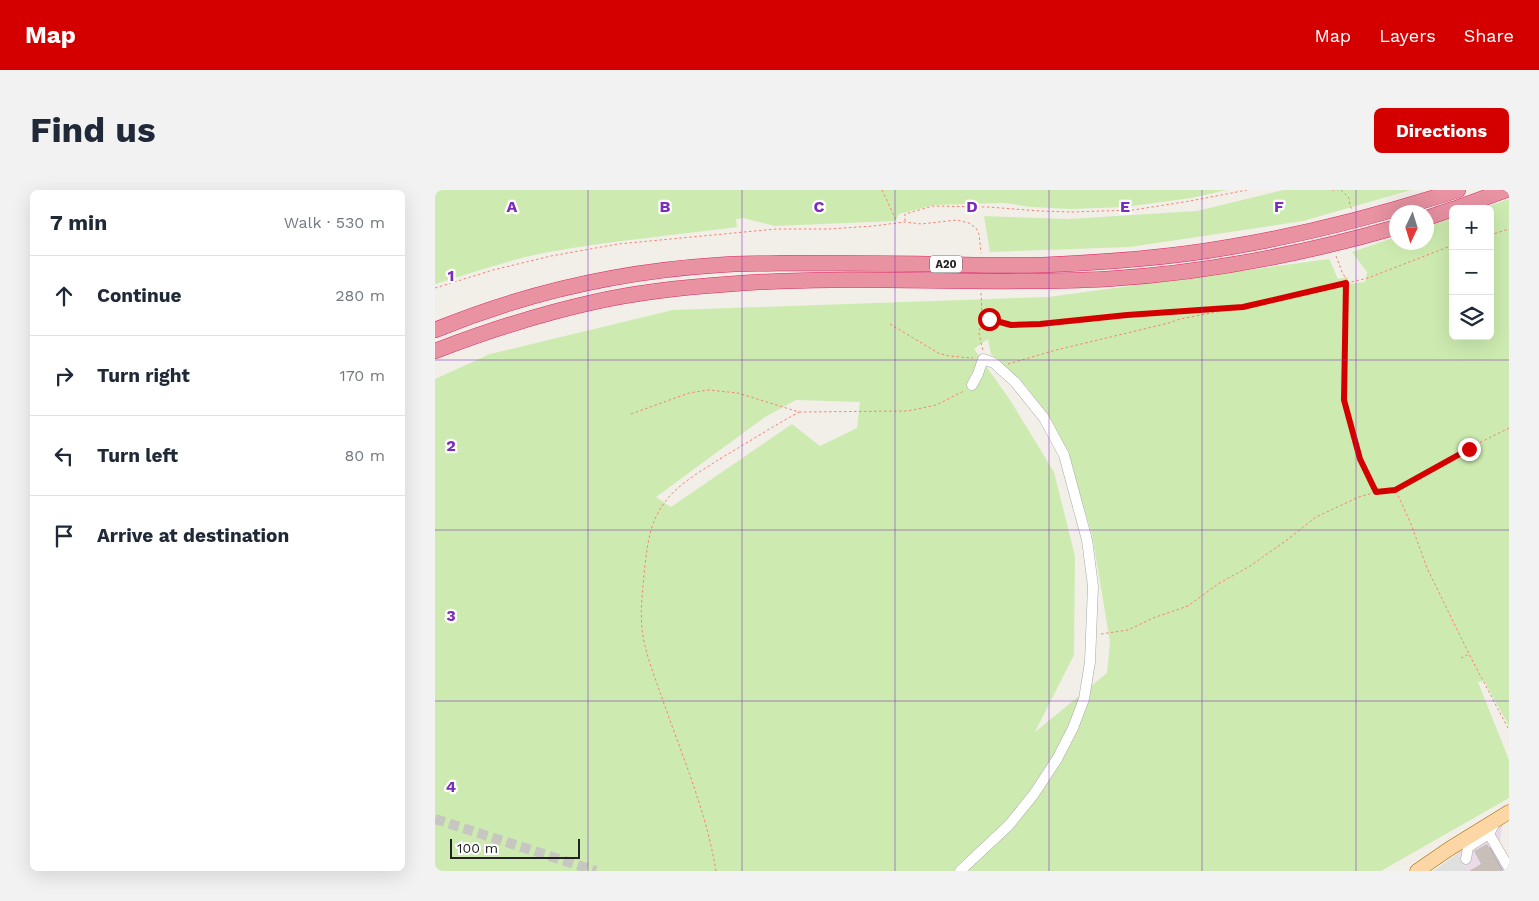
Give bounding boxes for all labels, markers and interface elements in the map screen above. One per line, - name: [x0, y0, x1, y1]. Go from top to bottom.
- text: Map: [25, 21, 76, 49]
- text: Map: [1314, 25, 1351, 46]
- text: Layers: [1379, 25, 1436, 46]
- text: Share: [1464, 25, 1514, 46]
- button: Directions: [1374, 108, 1509, 153]
- text: Find us: [30, 109, 156, 151]
- text: A: [507, 197, 518, 216]
- text: B: [660, 197, 671, 216]
- text: C: [814, 197, 825, 216]
- text: D: [966, 197, 978, 216]
- text: E: [1120, 197, 1130, 216]
- text: F: [1274, 197, 1284, 216]
- north arrow: [1389, 205, 1434, 250]
- map controls: [1449, 205, 1494, 340]
- button: +: [1449, 205, 1494, 250]
- text: 7 min: [50, 210, 107, 235]
- text: Walk · 530 m: [284, 213, 385, 232]
- button: −: [1449, 250, 1494, 295]
- road number: A20: [930, 256, 962, 272]
- text: 1: [448, 266, 454, 285]
- icon: ahead: [50, 282, 78, 310]
- text: Continue: [97, 284, 181, 307]
- text: 280 m: [335, 286, 385, 305]
- button: layers: [1449, 295, 1494, 340]
- route start: [978, 308, 1001, 331]
- icon: right: [50, 362, 78, 390]
- text: Turn right: [97, 364, 190, 387]
- text: 170 m: [339, 366, 385, 385]
- text: 2: [446, 436, 456, 455]
- route end: [1458, 438, 1481, 461]
- icon: left: [50, 442, 78, 470]
- text: Turn left: [97, 444, 178, 467]
- text: 80 m: [344, 446, 385, 465]
- icon: arrive: [50, 522, 78, 550]
- text: Arrive at destination: [97, 524, 289, 547]
- text: 3: [446, 606, 456, 625]
- text: 4: [446, 777, 456, 796]
- scale bar: [450, 836, 580, 859]
- text: 100 m: [457, 840, 498, 856]

